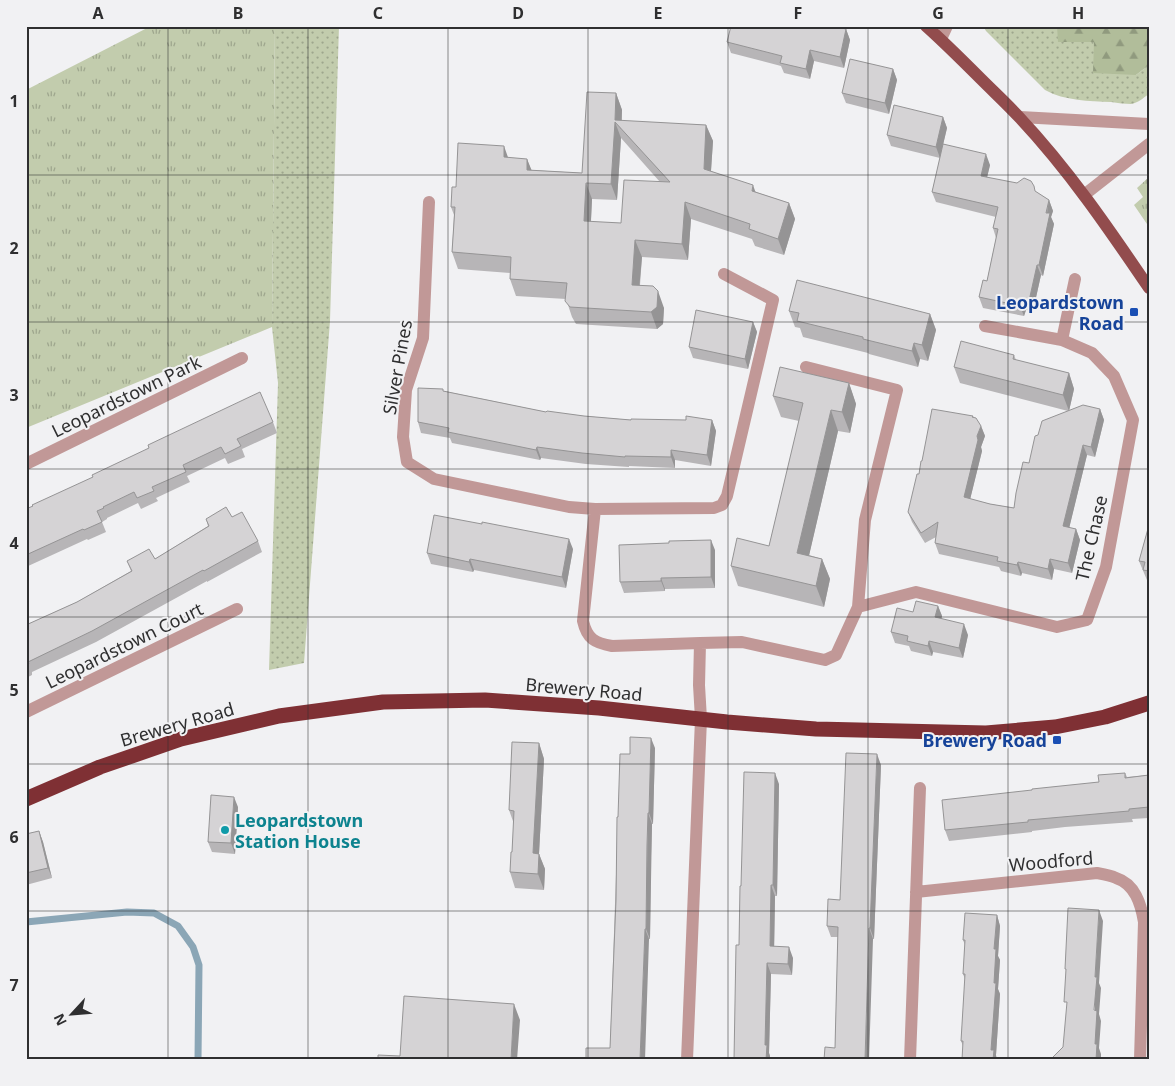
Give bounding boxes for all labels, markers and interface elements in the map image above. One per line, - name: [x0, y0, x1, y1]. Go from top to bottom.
- text: A: [92, 2, 104, 24]
- text: B: [233, 2, 243, 24]
- text: C: [373, 2, 383, 24]
- text: D: [512, 2, 524, 24]
- text: E: [654, 2, 663, 24]
- text: F: [794, 2, 802, 24]
- text: G: [932, 2, 944, 24]
- text: H: [1072, 2, 1084, 24]
- text: 1: [9, 90, 19, 112]
- text: 2: [9, 237, 19, 259]
- place label: Leopardstown Road: [996, 290, 1124, 335]
- marker: Leopardstown Road: [1128, 306, 1140, 318]
- street label: Silver Pines: [377, 318, 417, 416]
- street label: Leopardstown Park: [47, 349, 205, 443]
- text: 3: [9, 384, 19, 406]
- street label: The Chase: [1069, 493, 1113, 583]
- text: 4: [9, 532, 19, 554]
- street label: Leopardstown Court: [41, 596, 207, 694]
- street label: Brewery Road: [524, 672, 644, 706]
- text: 5: [9, 679, 19, 701]
- street label: Brewery Road: [117, 696, 237, 752]
- place label: Brewery Road: [923, 728, 1047, 752]
- marker: Brewery Road: [1051, 734, 1063, 746]
- place label: Leopardstown Station House: [235, 808, 363, 853]
- marker: Leopardstown Station House: [219, 824, 231, 836]
- text: 6: [9, 826, 19, 848]
- street label: Woodford: [1008, 845, 1094, 877]
- text: 7: [9, 974, 19, 996]
- north arrow: [48, 988, 98, 1038]
- text: N: [49, 1011, 71, 1029]

